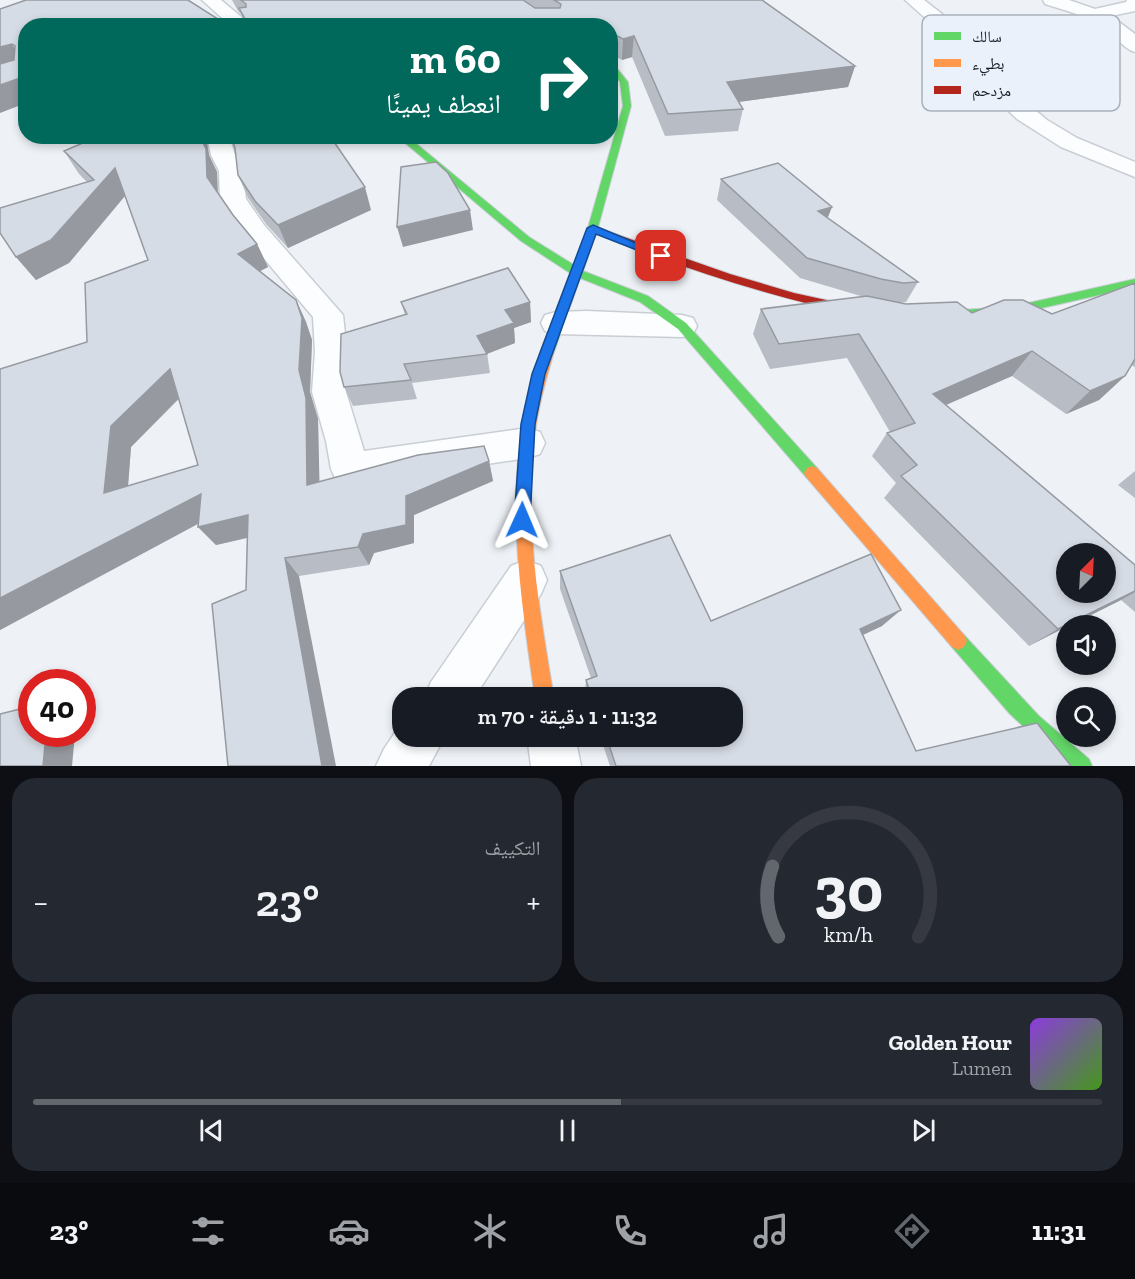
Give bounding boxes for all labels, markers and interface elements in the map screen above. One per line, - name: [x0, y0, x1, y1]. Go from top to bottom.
- legend: [922, 15, 1120, 111]
- text: سالك: [972, 27, 1002, 46]
- text: 60 m: [410, 33, 501, 84]
- icon: right: [522, 42, 600, 120]
- text: بطيء: [972, 54, 1004, 76]
- text: مزدحم: [972, 81, 1011, 101]
- text: انعطف يمينًا: [386, 88, 501, 120]
- pin: [635, 230, 686, 281]
- icon: arrive: [644, 239, 677, 272]
- position arrow: [490, 488, 554, 552]
- north arrow: [1056, 543, 1116, 603]
- map controls: [1056, 543, 1116, 747]
- button: sound: [1056, 615, 1116, 675]
- speed limit sign: 40: [18, 669, 96, 747]
- button: search: [1056, 687, 1116, 747]
- text: 11:32 · 1 دقيقة · 70 m: [478, 703, 657, 730]
- text: التكييف: [484, 836, 541, 860]
- text: 30: [814, 852, 883, 927]
- text: 23°: [256, 874, 320, 928]
- text: −: [33, 882, 48, 921]
- text: +: [527, 882, 541, 921]
- text: km/h: [824, 922, 873, 947]
- text: Golden Hour: [888, 1029, 1012, 1056]
- text: Lumen: [952, 1056, 1012, 1080]
- icon: previous: [195, 1114, 228, 1147]
- icon: pause: [551, 1114, 584, 1147]
- icon: next: [907, 1114, 940, 1147]
- icon: filters: [187, 1210, 229, 1252]
- icon: car: [328, 1210, 370, 1252]
- icon: climate: [469, 1210, 511, 1252]
- icon: phone: [609, 1210, 651, 1252]
- icon: music: [750, 1210, 792, 1252]
- icon: directions: [891, 1210, 933, 1252]
- text: 23°: [50, 1215, 88, 1247]
- text: 11:31: [1032, 1215, 1086, 1247]

